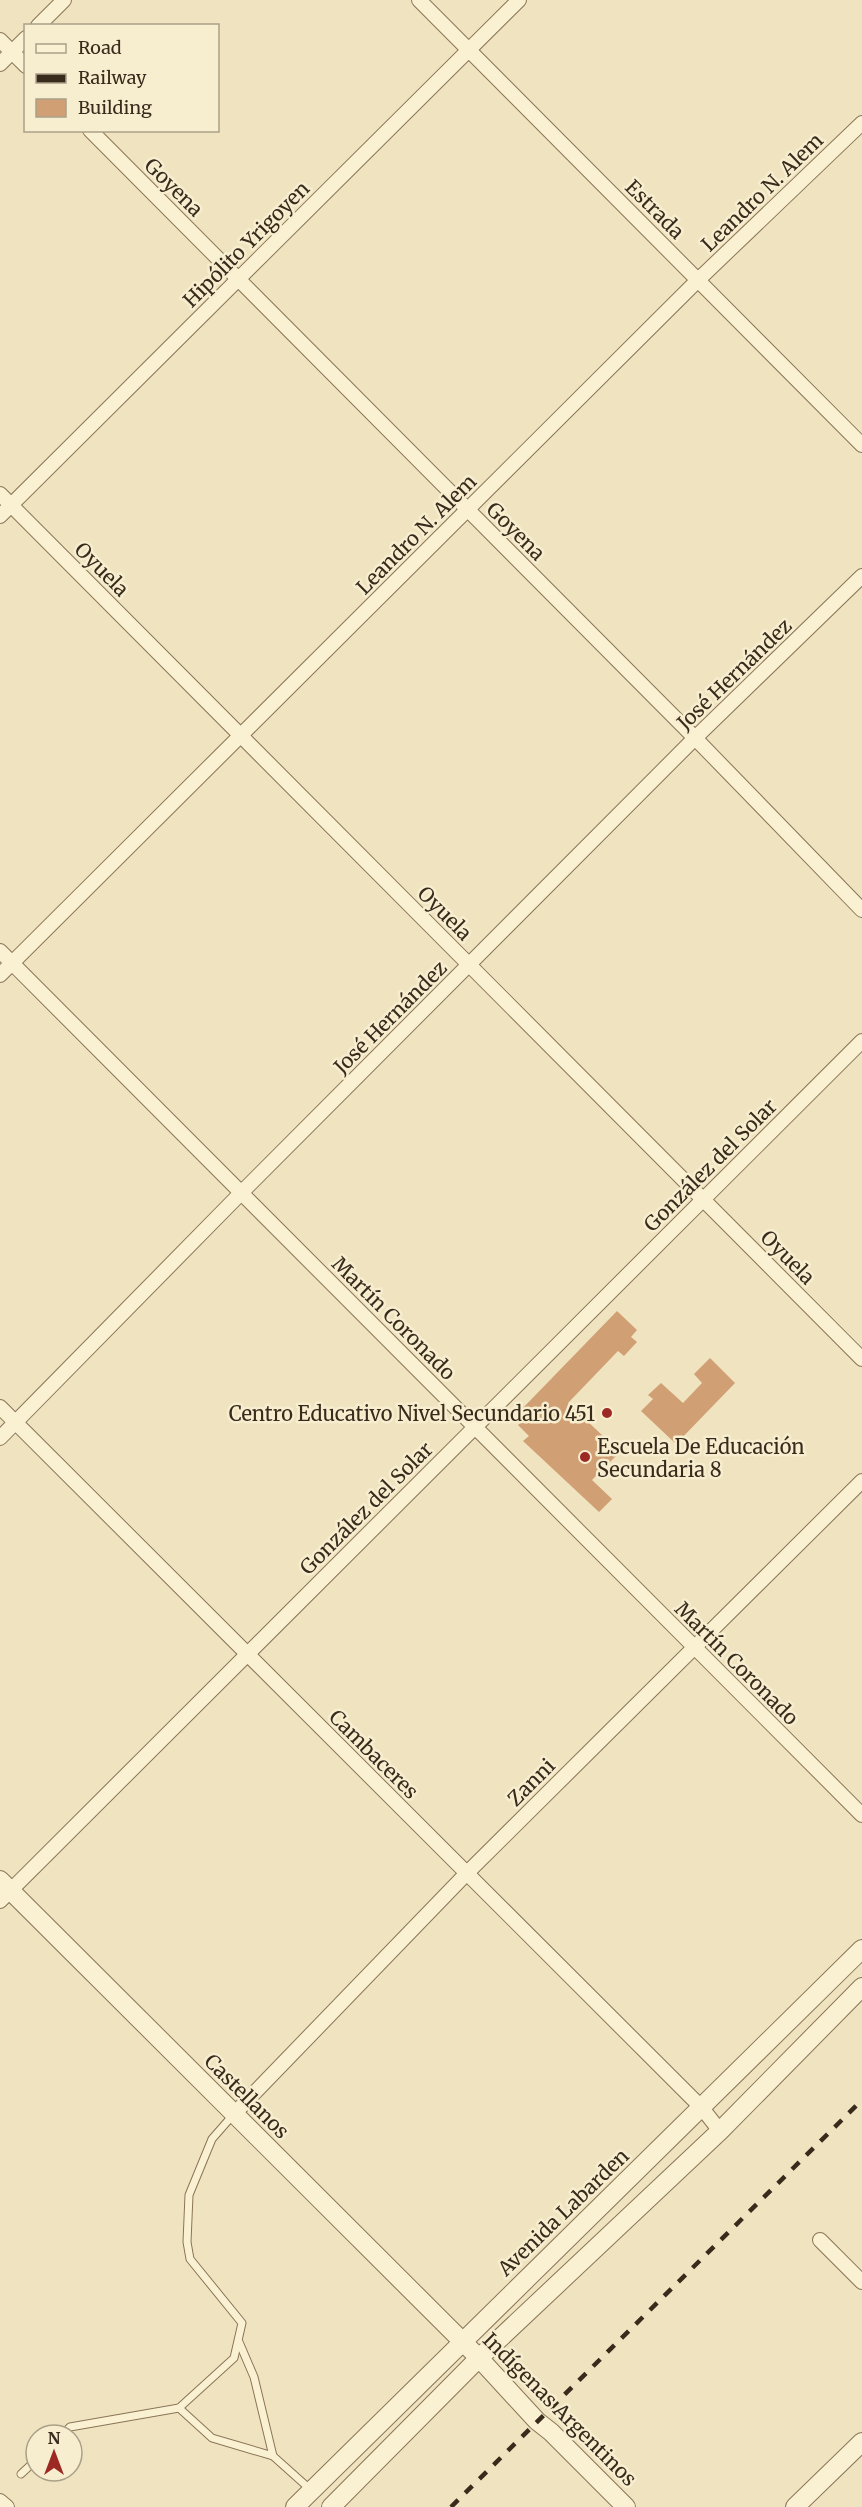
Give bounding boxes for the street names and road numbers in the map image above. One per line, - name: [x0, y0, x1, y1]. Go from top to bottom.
- street label: Leandro N. Alem: [696, 127, 828, 256]
- street label: Goyena: [140, 153, 209, 222]
- street label: Estrada: [620, 174, 690, 244]
- street label: Hipólito Yrigoyen: [178, 176, 314, 312]
- street label: Leandro N. Alem: [351, 469, 481, 599]
- street label: Goyena: [482, 497, 551, 566]
- street label: Oyuela: [70, 537, 134, 601]
- street label: José Hernández: [671, 613, 797, 736]
- street label: Oyuela: [413, 881, 477, 945]
- street label: José Hernández: [328, 955, 452, 1079]
- street label: González del Solar: [638, 1093, 782, 1237]
- street label: Oyuela: [756, 1225, 820, 1289]
- street label: Martín Coronado: [327, 1251, 461, 1385]
- street label: González del Solar: [294, 1436, 438, 1580]
- street label: Martín Coronado: [670, 1596, 804, 1730]
- street label: Cambaceres: [324, 1704, 424, 1804]
- street label: Zanni: [502, 1753, 560, 1811]
- street label: Castellanos: [199, 2048, 295, 2144]
- street label: Avenida Labarden: [492, 2143, 634, 2282]
- street label: Indígenas Argentinos: [478, 2327, 642, 2491]

